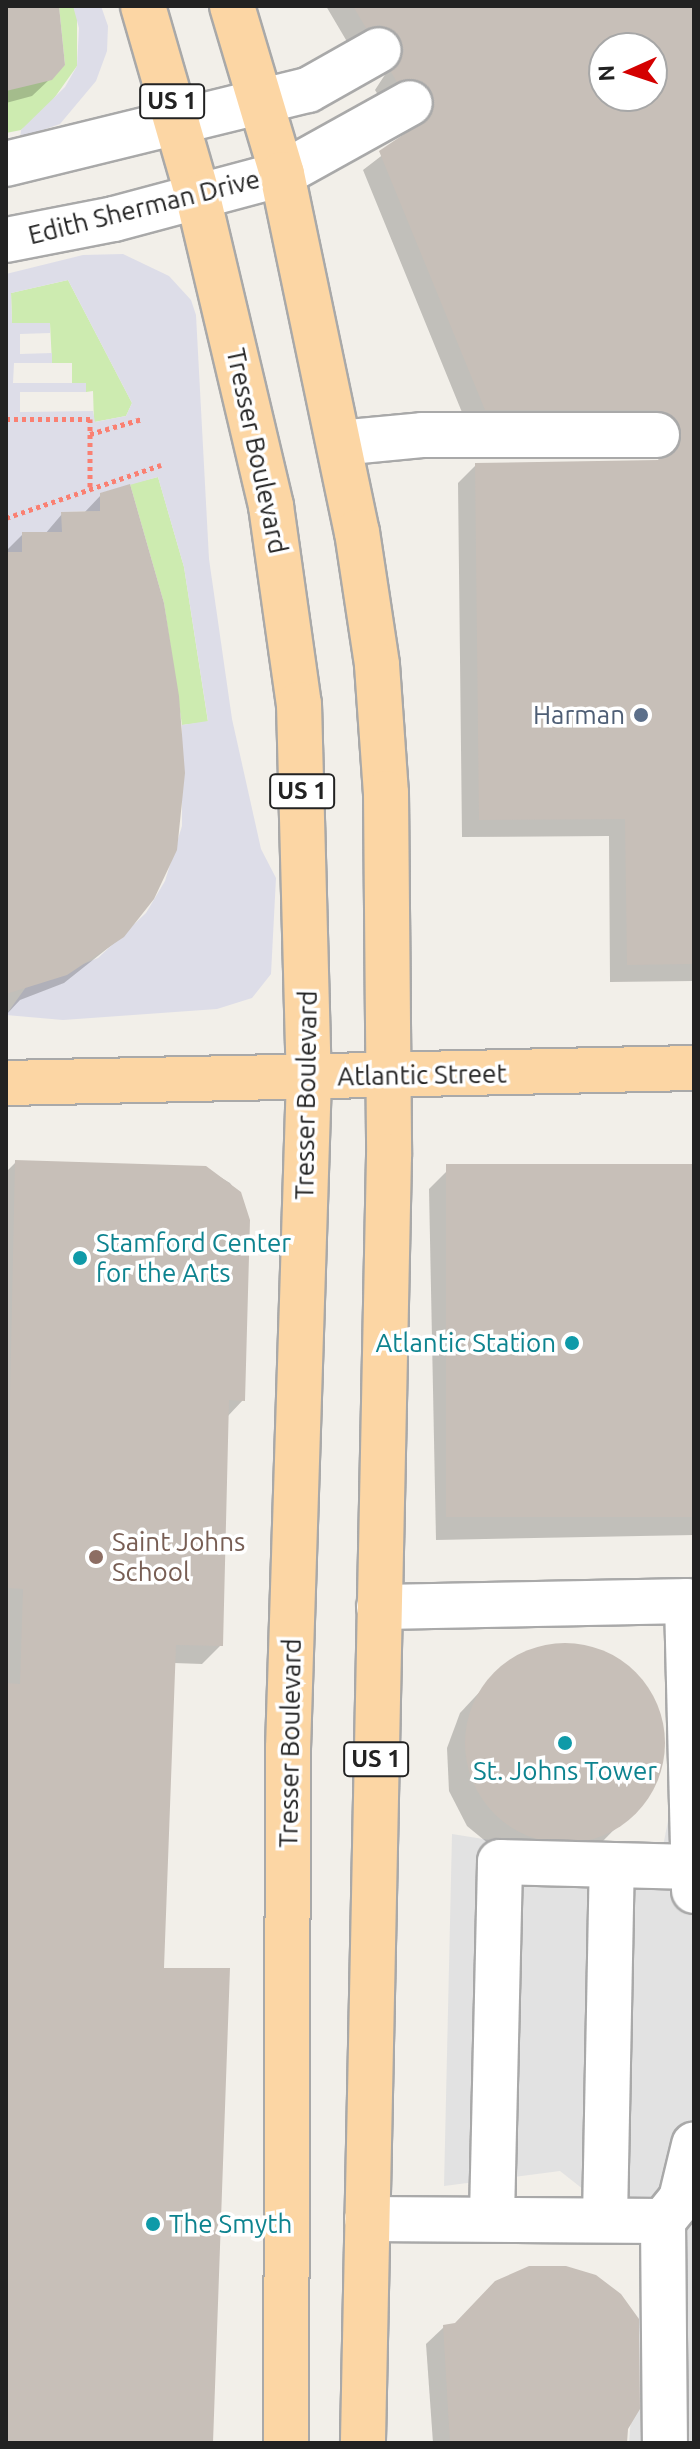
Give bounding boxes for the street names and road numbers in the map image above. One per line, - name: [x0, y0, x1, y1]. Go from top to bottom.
- road number: US 1: [138, 81, 206, 121]
- street label: Edith Sherman Drive: [25, 163, 263, 251]
- street label: Tresser Boulevard: [220, 345, 294, 557]
- road number: US 1: [268, 771, 336, 811]
- street label: Tresser Boulevard: [289, 990, 323, 1200]
- street label: Atlantic Street: [337, 1058, 507, 1092]
- street label: Tresser Boulevard: [273, 1638, 307, 1848]
- road number: US 1: [342, 1739, 410, 1779]

